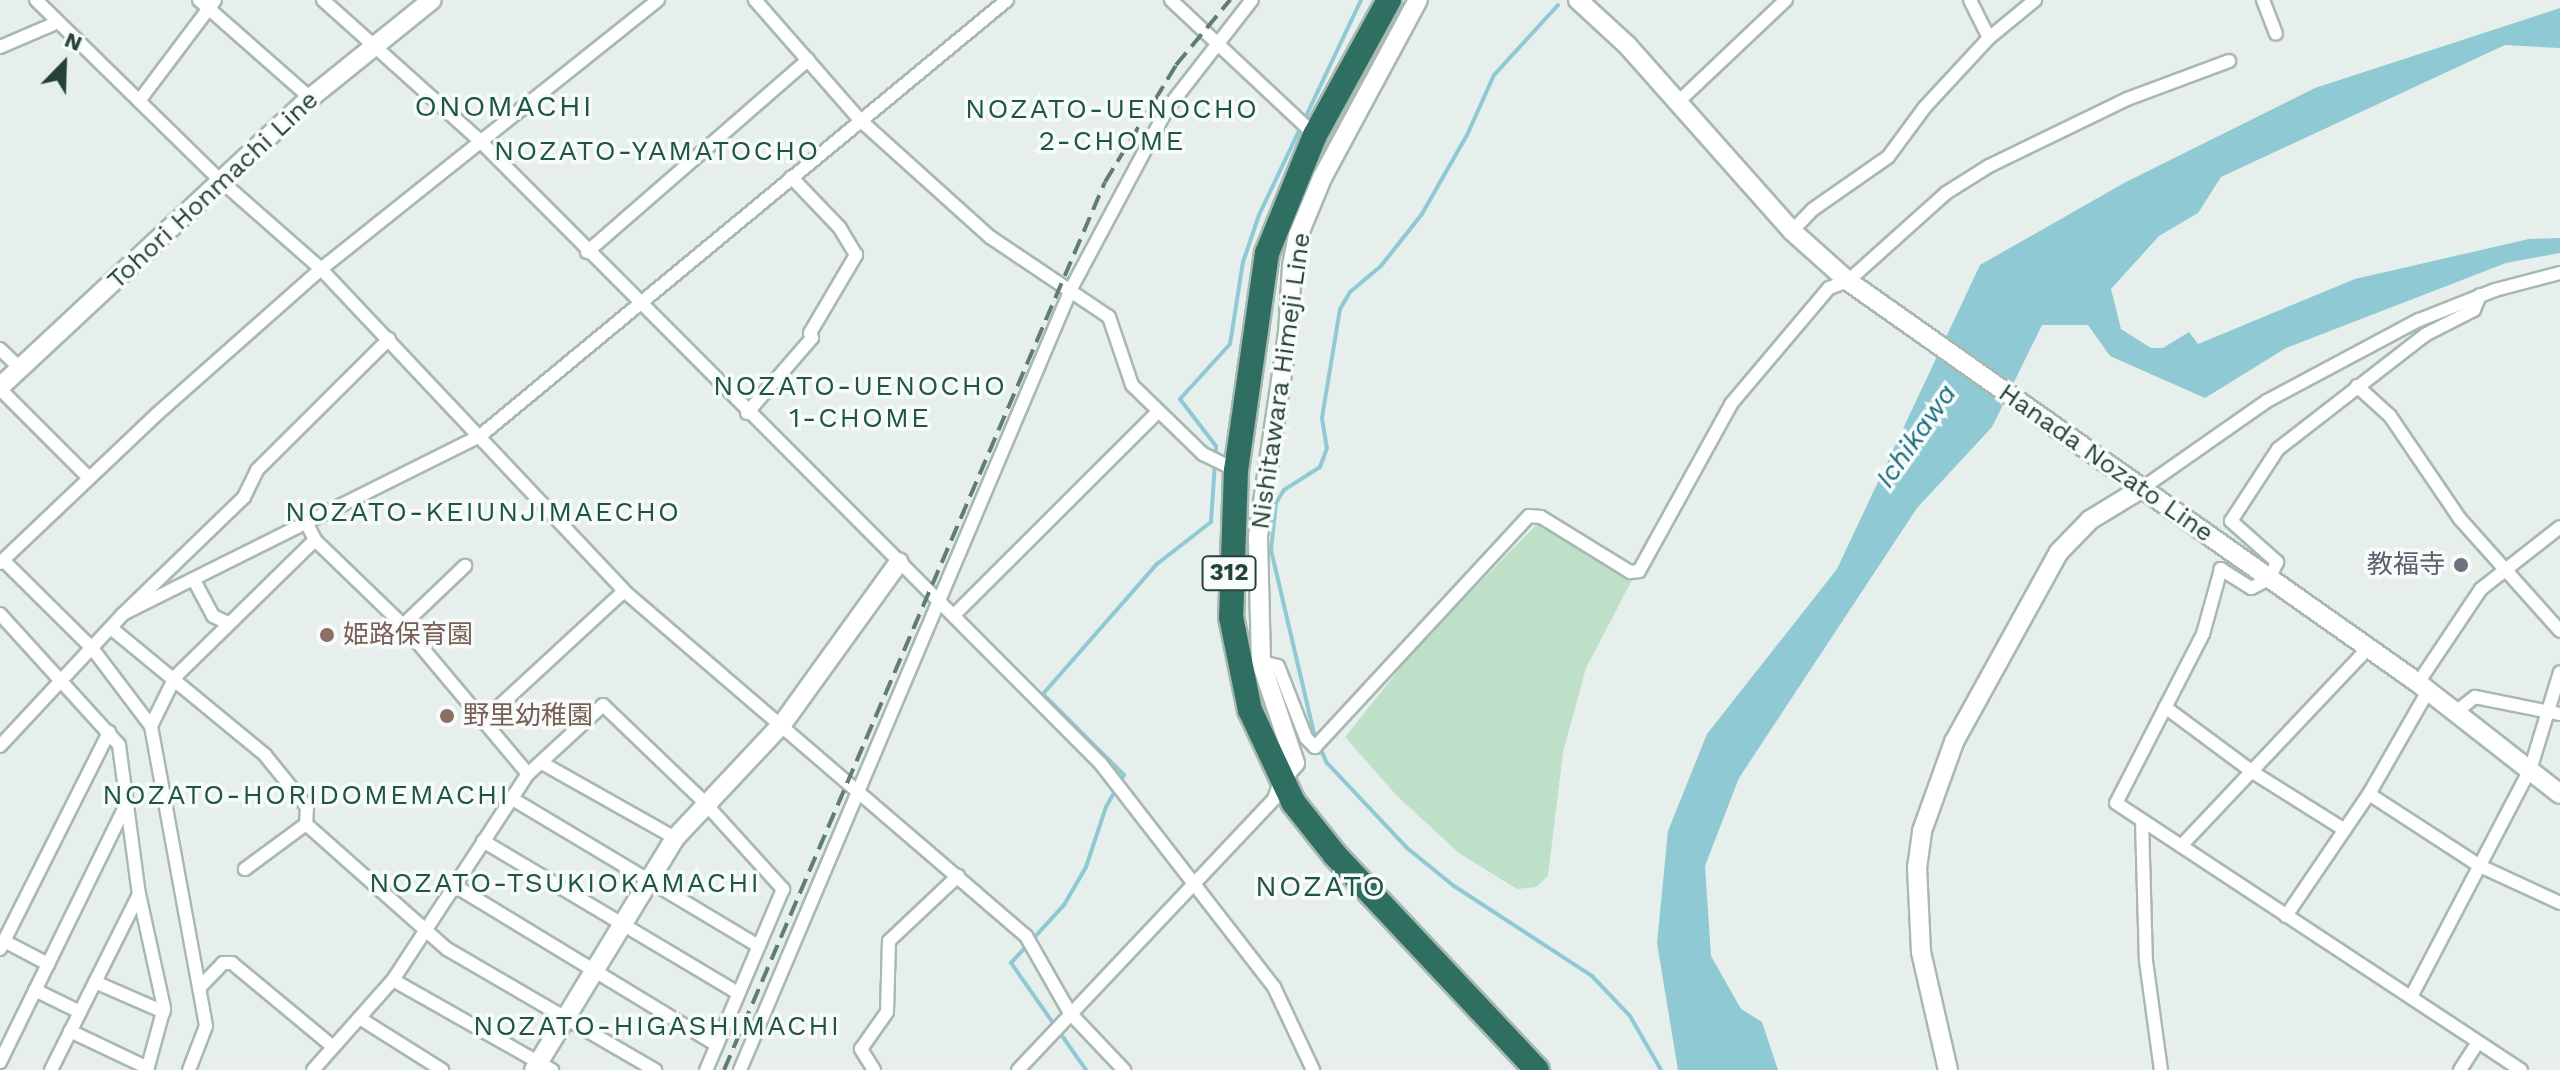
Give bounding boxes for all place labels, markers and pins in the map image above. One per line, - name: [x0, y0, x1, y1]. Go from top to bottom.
- place label: 教福寺: [2367, 549, 2445, 581]
- marker: 教福寺: [2452, 556, 2470, 574]
- place label: 姫路保育園: [343, 619, 473, 651]
- marker: 姫路保育園: [318, 626, 336, 644]
- place label: 野里幼稚園: [463, 700, 593, 732]
- marker: 野里幼稚園: [438, 707, 456, 725]

